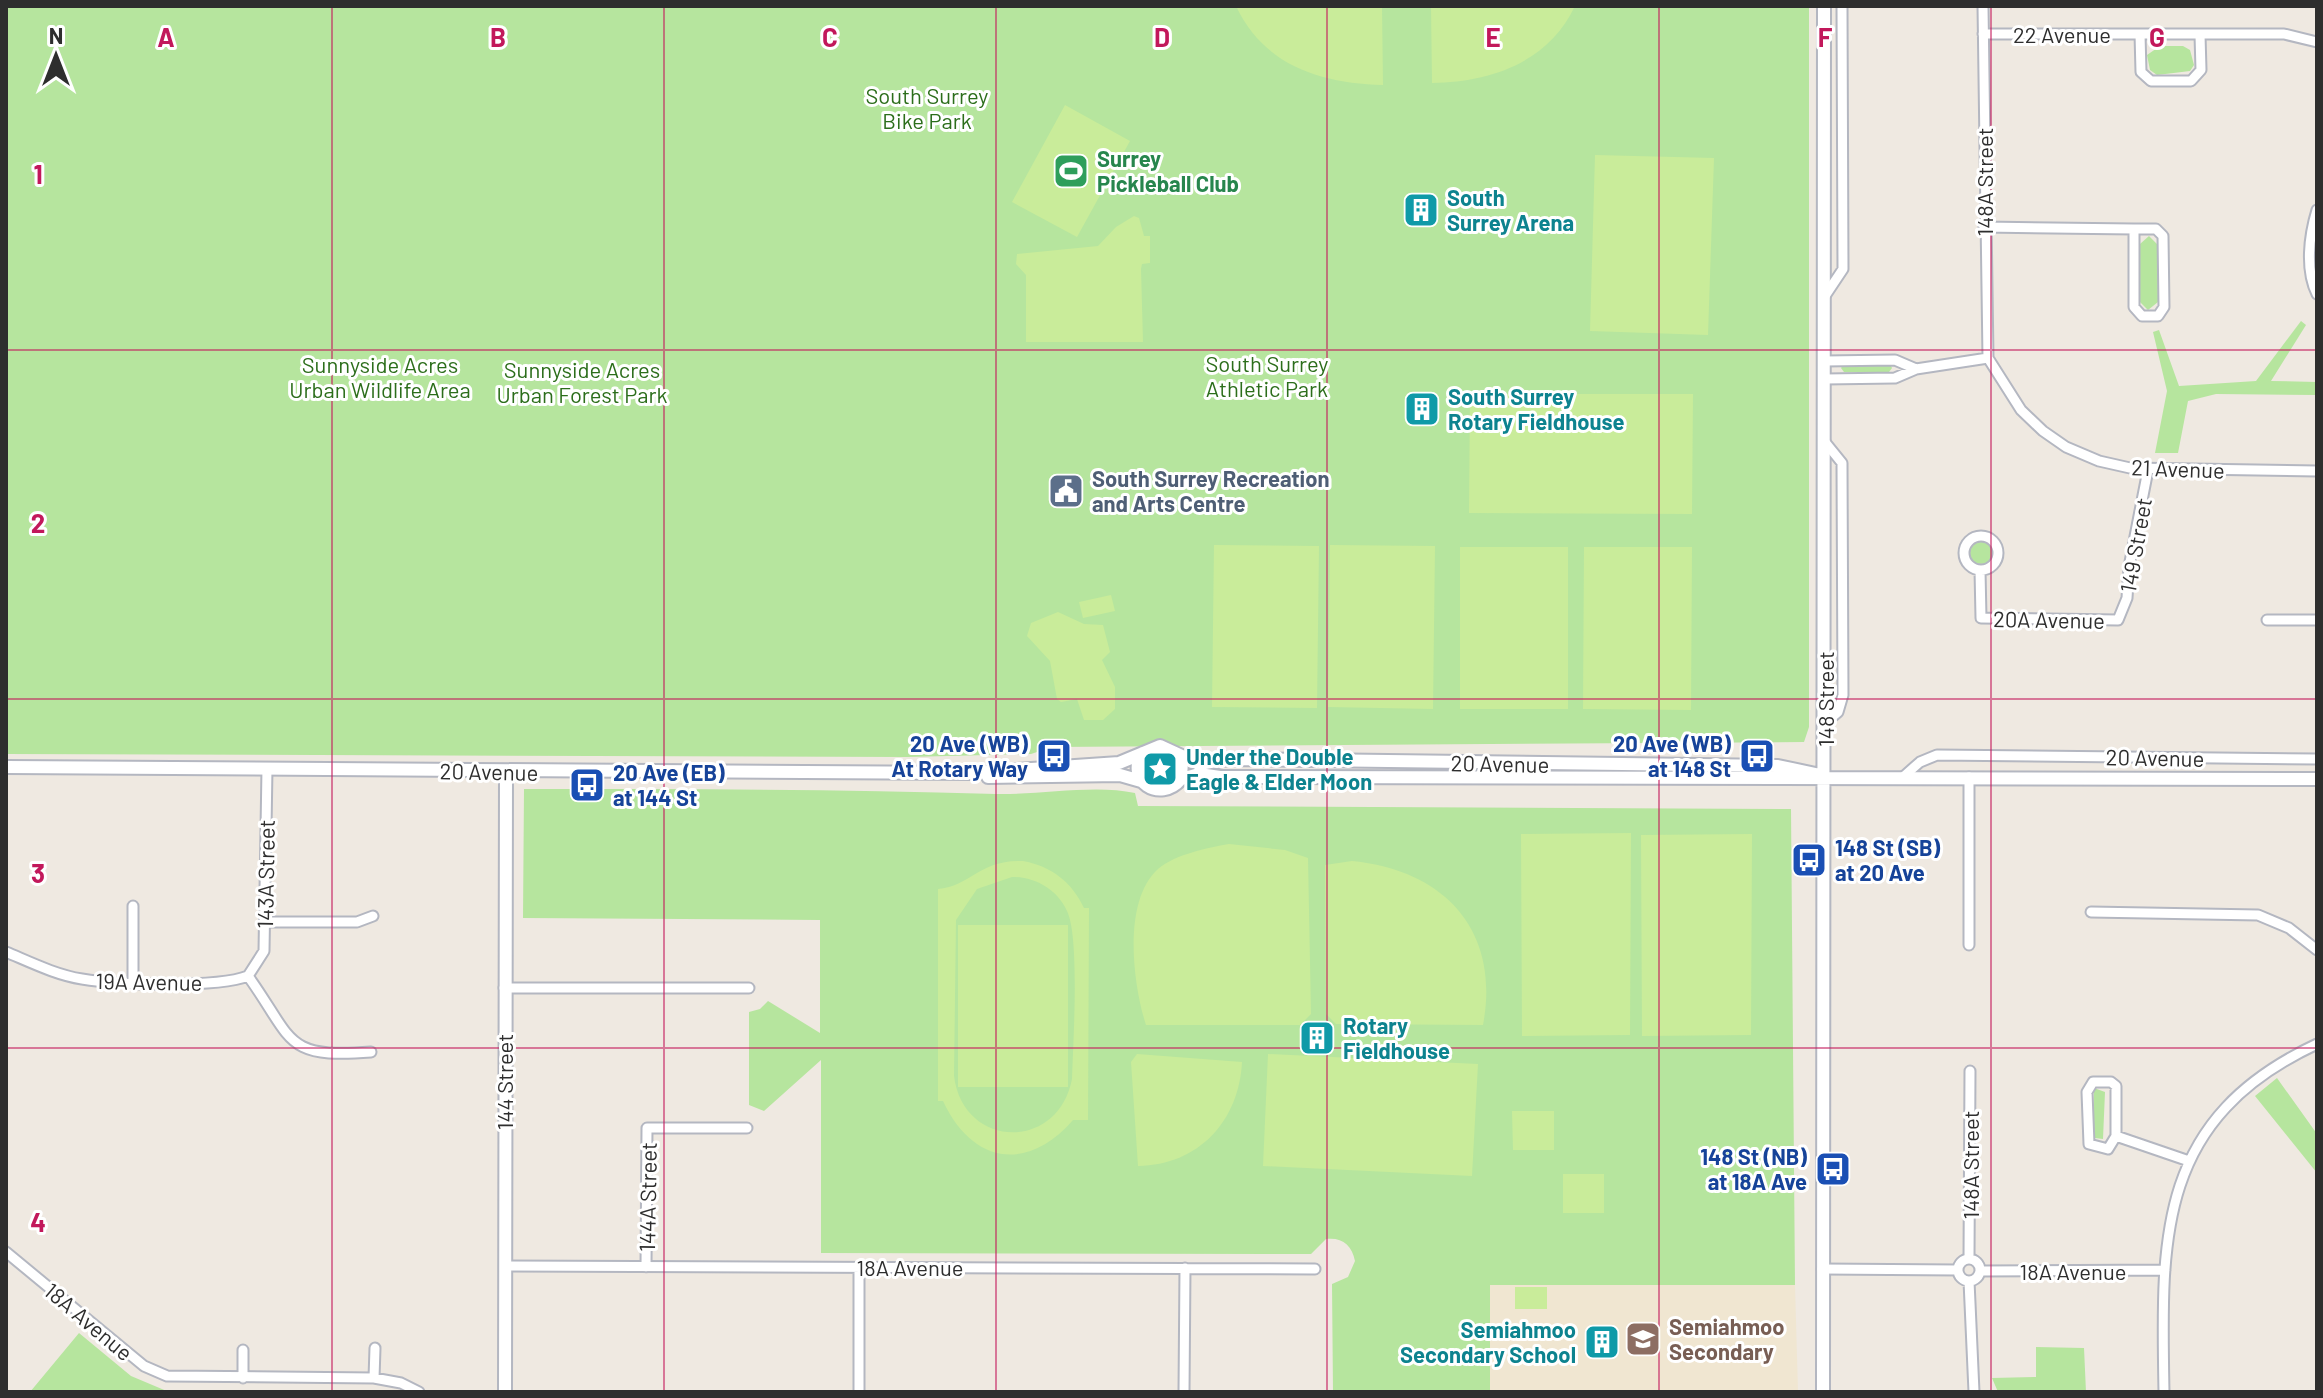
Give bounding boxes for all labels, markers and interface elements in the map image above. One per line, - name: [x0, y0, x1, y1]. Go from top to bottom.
- north arrow: [16, 16, 96, 96]
- text: A: [157, 21, 175, 52]
- text: B: [490, 21, 506, 52]
- text: C: [822, 21, 838, 52]
- text: D: [1154, 21, 1170, 52]
- text: E: [1485, 21, 1501, 52]
- text: F: [1818, 21, 1833, 52]
- street label: 22 Avenue: [2013, 21, 2111, 47]
- text: G: [2149, 21, 2165, 52]
- text: N: [49, 22, 63, 48]
- park label: South Surrey Bike Park: [865, 82, 989, 133]
- street label: 148A Street: [1971, 127, 1997, 237]
- place label: Surrey Pickleball Club: [1097, 145, 1239, 196]
- sports icon: Surrey Pickleball Club: [1052, 152, 1090, 190]
- text: 1: [33, 158, 43, 189]
- place label: South Surrey Arena: [1447, 184, 1574, 235]
- building icon: South Surrey Arena: [1402, 191, 1440, 229]
- park label: South Surrey Athletic Park: [1205, 350, 1329, 401]
- park label: Sunnyside Acres Urban Wildlife Area: [289, 351, 471, 402]
- park label: Sunnyside Acres Urban Forest Park: [496, 356, 668, 407]
- place label: South Surrey Rotary Fieldhouse: [1448, 383, 1624, 434]
- building icon: South Surrey Rotary Fieldhouse: [1403, 390, 1441, 428]
- street label: 21 Avenue: [2131, 453, 2225, 483]
- place label: South Surrey Recreation and Arts Centre: [1092, 465, 1330, 516]
- public building icon: South Surrey Recreation and Arts Centre: [1047, 472, 1085, 510]
- street label: 149 Street: [2114, 496, 2156, 594]
- text: 2: [31, 507, 45, 538]
- street label: 20A Avenue: [1993, 605, 2105, 633]
- street label: 148 Street: [1812, 651, 1838, 747]
- place label: 20 Ave (WB) At Rotary Way: [891, 730, 1028, 781]
- place label: 20 Ave (WB) at 148 St: [1613, 730, 1731, 781]
- bus stop icon: 20 Ave (WB) At Rotary Way: [1035, 737, 1073, 775]
- bus stop icon: 20 Ave (WB) at 148 St: [1738, 737, 1776, 775]
- place label: Under the Double Eagle & Elder Moon: [1186, 743, 1372, 794]
- street label: 20 Avenue: [2106, 743, 2204, 771]
- street label: 20 Avenue: [1451, 749, 1549, 777]
- place icon: Under the Double Eagle & Elder Moon: [1141, 750, 1179, 788]
- street label: 20 Avenue: [440, 757, 538, 785]
- place label: 20 Ave (EB) at 144 St: [613, 759, 725, 810]
- bus stop icon: 20 Ave (EB) at 144 St: [568, 766, 606, 804]
- street label: 143A Street: [251, 819, 279, 929]
- place label: 148 St (SB) at 20 Ave: [1835, 834, 1941, 885]
- bus stop icon: 148 St (SB) at 20 Ave: [1790, 841, 1828, 879]
- text: 3: [31, 857, 45, 888]
- street label: 19A Avenue: [95, 967, 203, 995]
- place label: Rotary Fieldhouse: [1343, 1012, 1450, 1063]
- building icon: Rotary Fieldhouse: [1298, 1019, 1336, 1057]
- street label: 144 Street: [491, 1034, 517, 1130]
- street label: 148A Street: [1957, 1110, 1983, 1220]
- street label: 144A Street: [633, 1142, 661, 1252]
- place label: 148 St (NB) at 18A Ave: [1700, 1143, 1807, 1194]
- bus stop icon: 148 St (NB) at 18A Ave: [1814, 1150, 1852, 1188]
- text: 4: [30, 1206, 46, 1237]
- street label: 18A Avenue: [857, 1254, 963, 1280]
- street label: 18A Avenue: [2020, 1258, 2126, 1284]
- street label: 18A Avenue: [40, 1277, 138, 1365]
- place label: Semiahmoo Secondary: [1669, 1313, 1785, 1364]
- place label: Semiahmoo Secondary School: [1400, 1316, 1576, 1367]
- school or university icon: Semiahmoo Secondary: [1624, 1320, 1662, 1358]
- building icon: Semiahmoo Secondary School: [1583, 1323, 1621, 1361]

